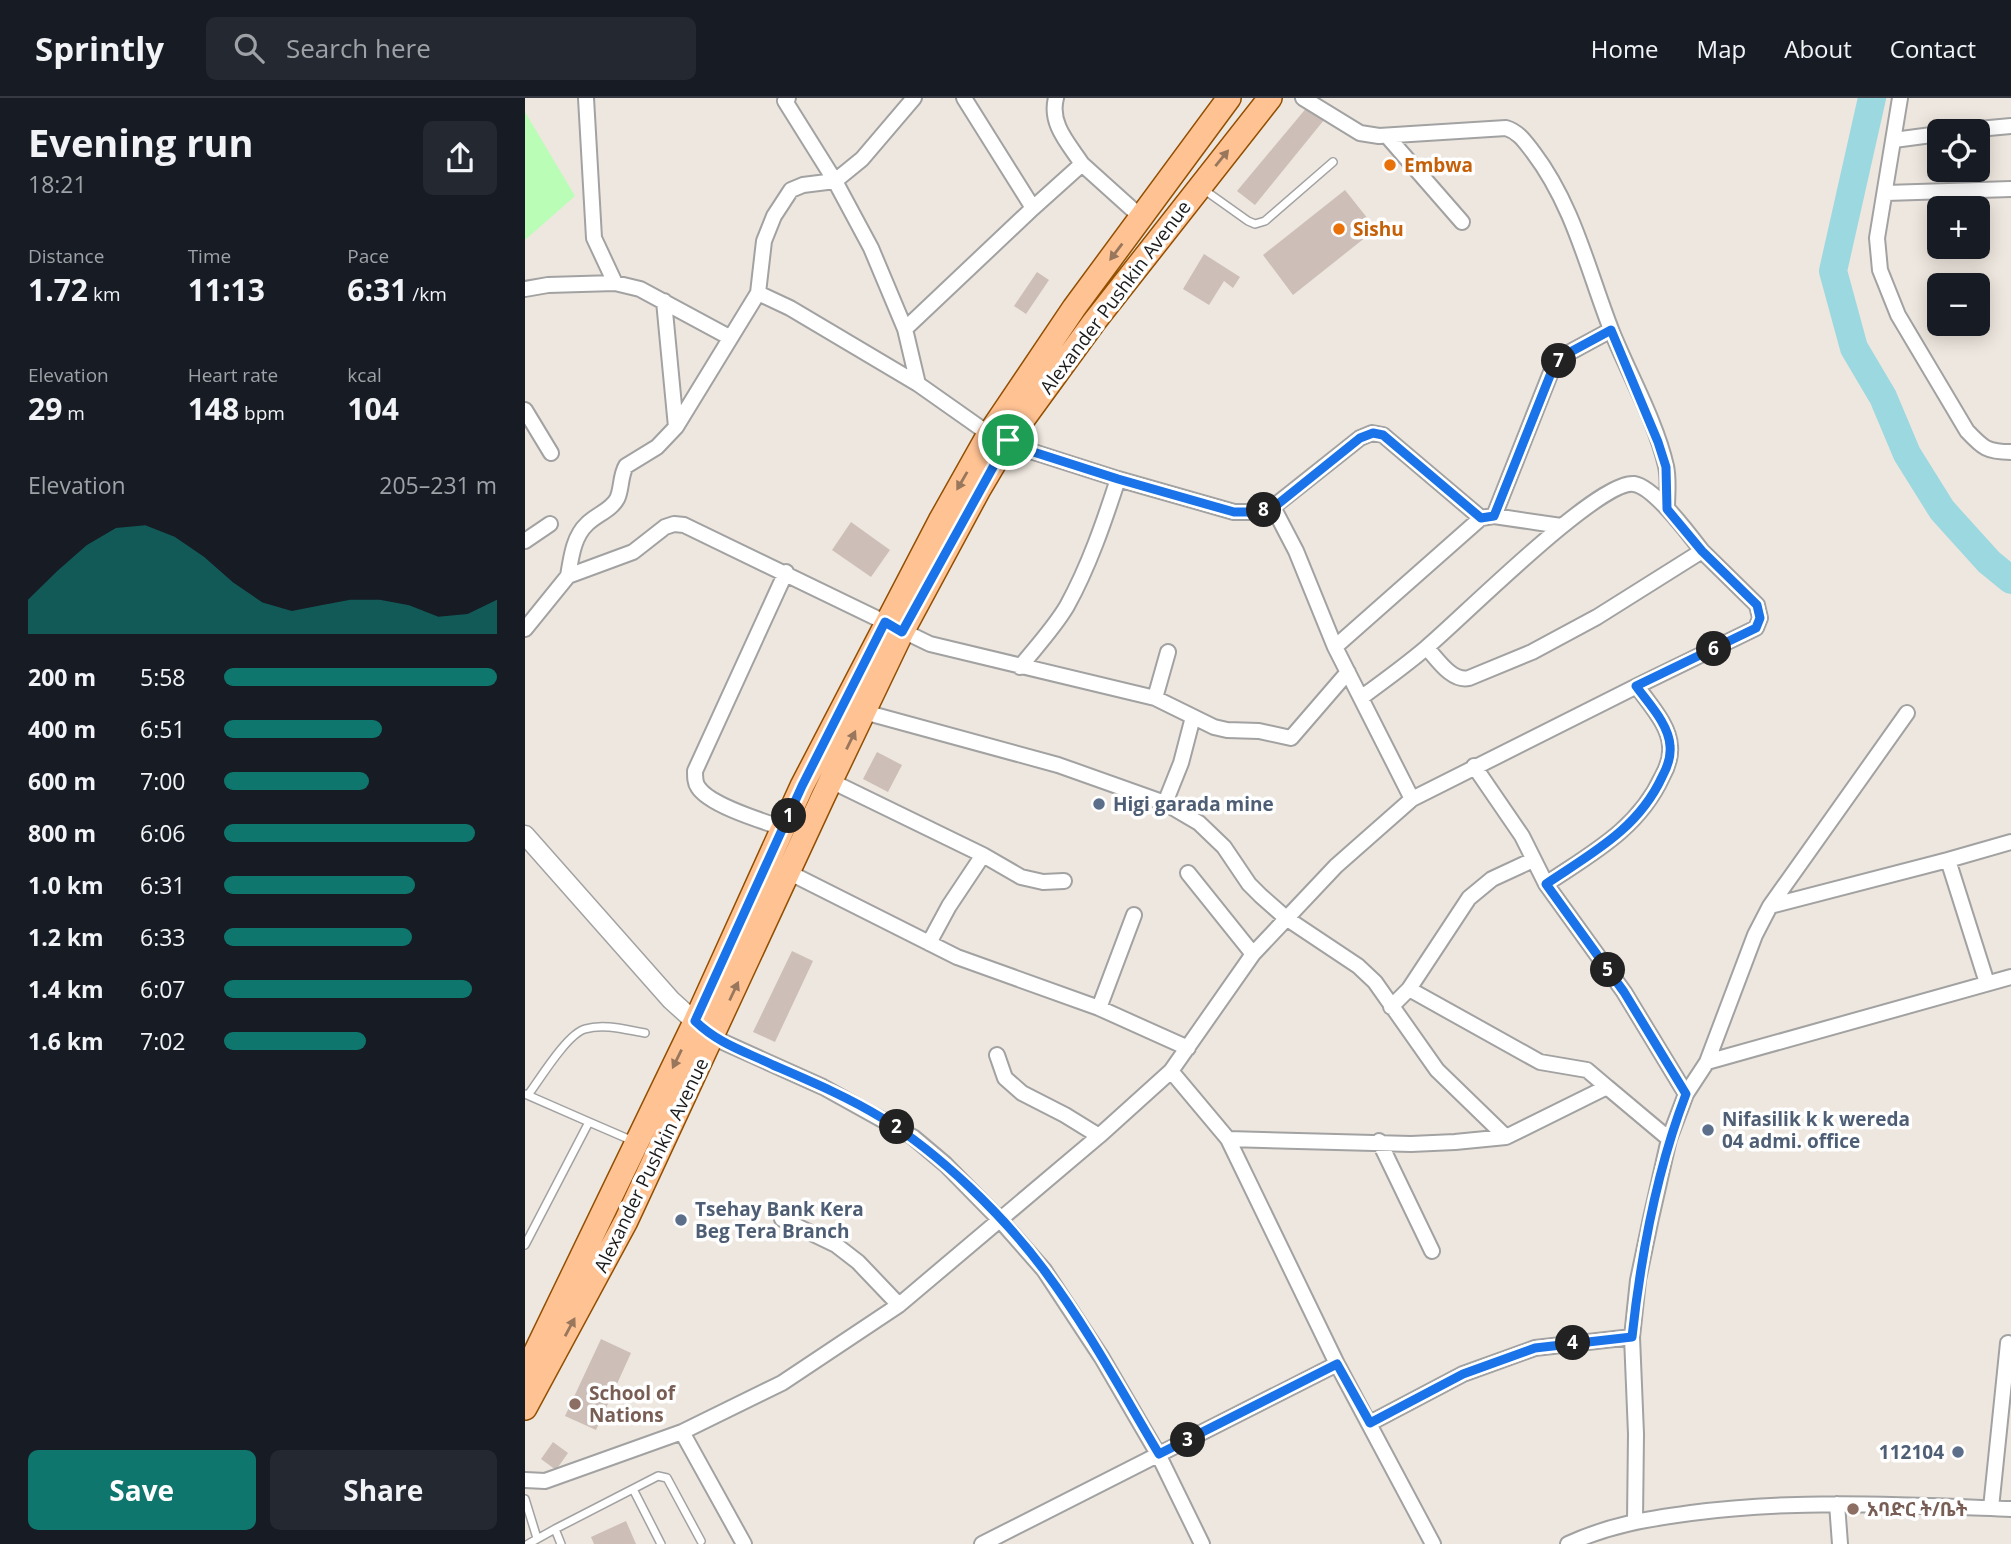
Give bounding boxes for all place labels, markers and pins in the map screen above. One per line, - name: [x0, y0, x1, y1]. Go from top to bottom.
- place label: Embwa: [1404, 152, 1473, 178]
- marker: Embwa: [1382, 157, 1398, 173]
- place label: Sishu: [1353, 216, 1404, 242]
- marker: Sishu: [1331, 221, 1347, 237]
- pin: 7: [1541, 344, 1577, 378]
- pin: [978, 410, 1038, 470]
- pin: 8: [1247, 492, 1281, 528]
- pin: 6: [1697, 632, 1731, 666]
- place label: Higi garada mine: [1113, 791, 1274, 817]
- marker: Higi garada mine: [1091, 796, 1107, 812]
- pin: 1: [771, 798, 807, 834]
- pin: 5: [1591, 952, 1625, 988]
- place label: Nifasilik k k wereda 04 admi. office: [1722, 1106, 1910, 1154]
- pin: 2: [879, 1110, 915, 1144]
- marker: Nifasilik k k wereda 04 admi. office: [1700, 1122, 1716, 1138]
- place label: Tsehay Bank Kera Beg Tera Branch: [695, 1196, 864, 1244]
- marker: Tsehay Bank Kera Beg Tera Branch: [673, 1212, 689, 1228]
- pin: 4: [1555, 1326, 1591, 1360]
- place label: School of Nations: [589, 1380, 677, 1428]
- marker: School of Nations: [567, 1396, 583, 1412]
- pin: 3: [1171, 1422, 1205, 1458]
- place label: 112104: [1879, 1439, 1944, 1465]
- marker: 112104: [1950, 1444, 1966, 1460]
- place label: አባድር ት/ቤት: [1867, 1496, 1968, 1522]
- marker: አባድር ት/ቤት: [1845, 1501, 1861, 1517]

